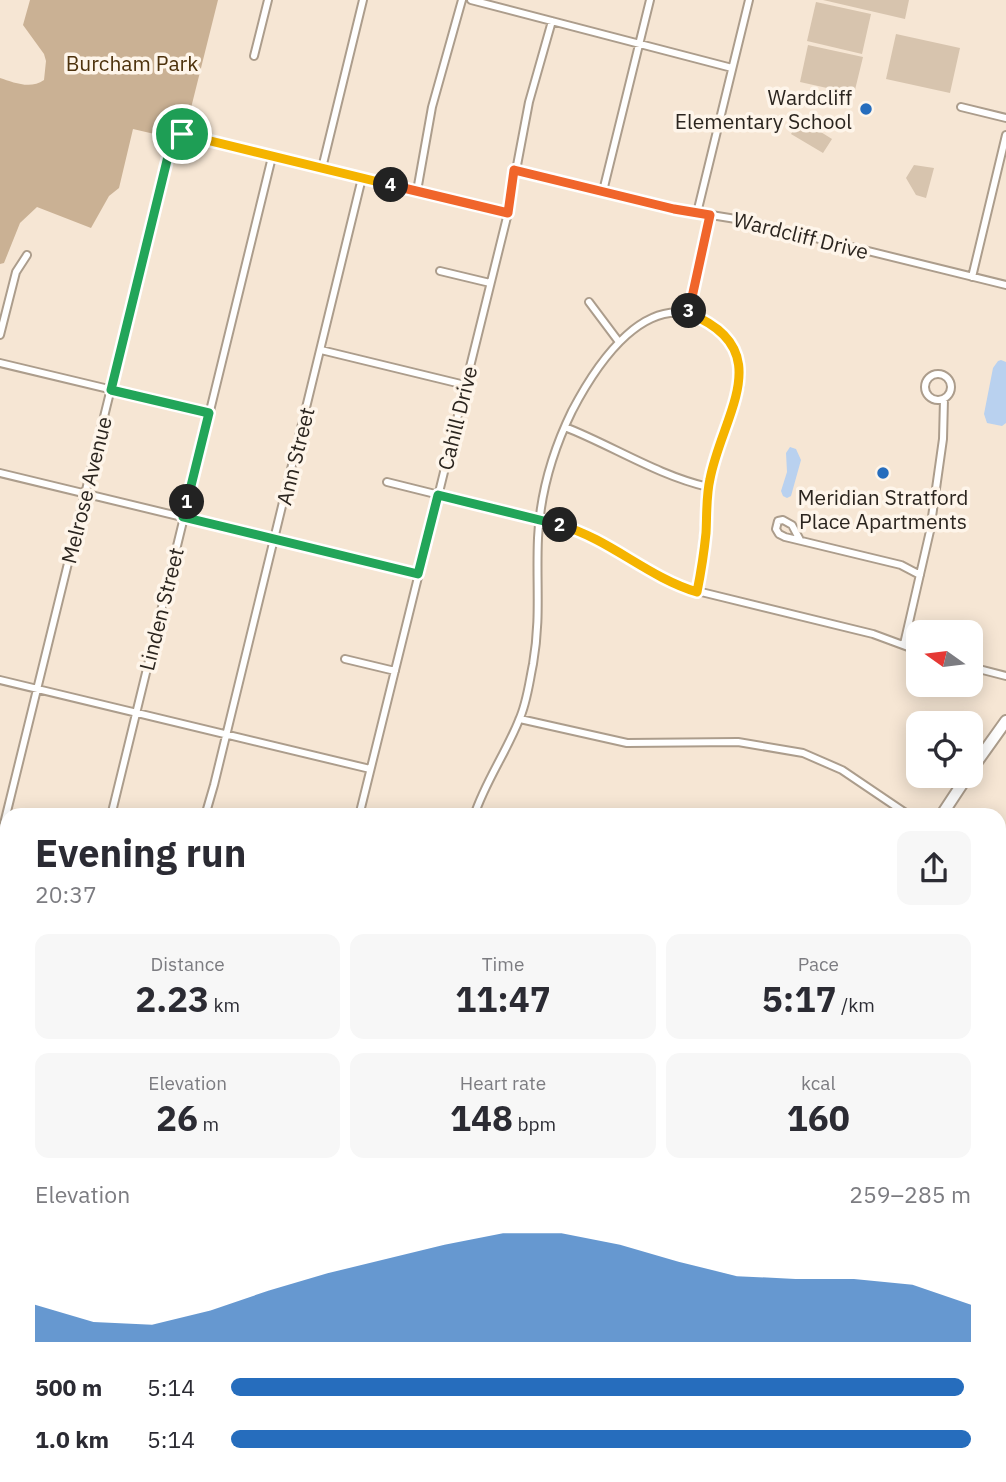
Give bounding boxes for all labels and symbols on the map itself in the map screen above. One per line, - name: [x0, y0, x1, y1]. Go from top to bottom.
- park label: Burcham Park: [66, 49, 198, 77]
- place label: Wardcliff Elementary School: [675, 83, 852, 135]
- marker: Wardcliff Elementary School: [858, 101, 874, 117]
- pin: [152, 104, 212, 164]
- pin: 4: [374, 168, 408, 202]
- street label: Wardcliff Drive: [731, 205, 871, 265]
- pin: 3: [672, 294, 706, 328]
- street label: Cahill Drive: [431, 363, 483, 473]
- street label: Ann Street: [269, 404, 321, 508]
- street label: Melrose Avenue: [54, 414, 118, 566]
- marker: Meridian Stratford Place Apartments: [875, 465, 891, 481]
- place label: Meridian Stratford Place Apartments: [798, 483, 968, 535]
- pin: 1: [170, 484, 204, 520]
- pin: 2: [542, 508, 578, 542]
- street label: Linden Street: [132, 545, 190, 673]
- north arrow: [906, 620, 984, 696]

